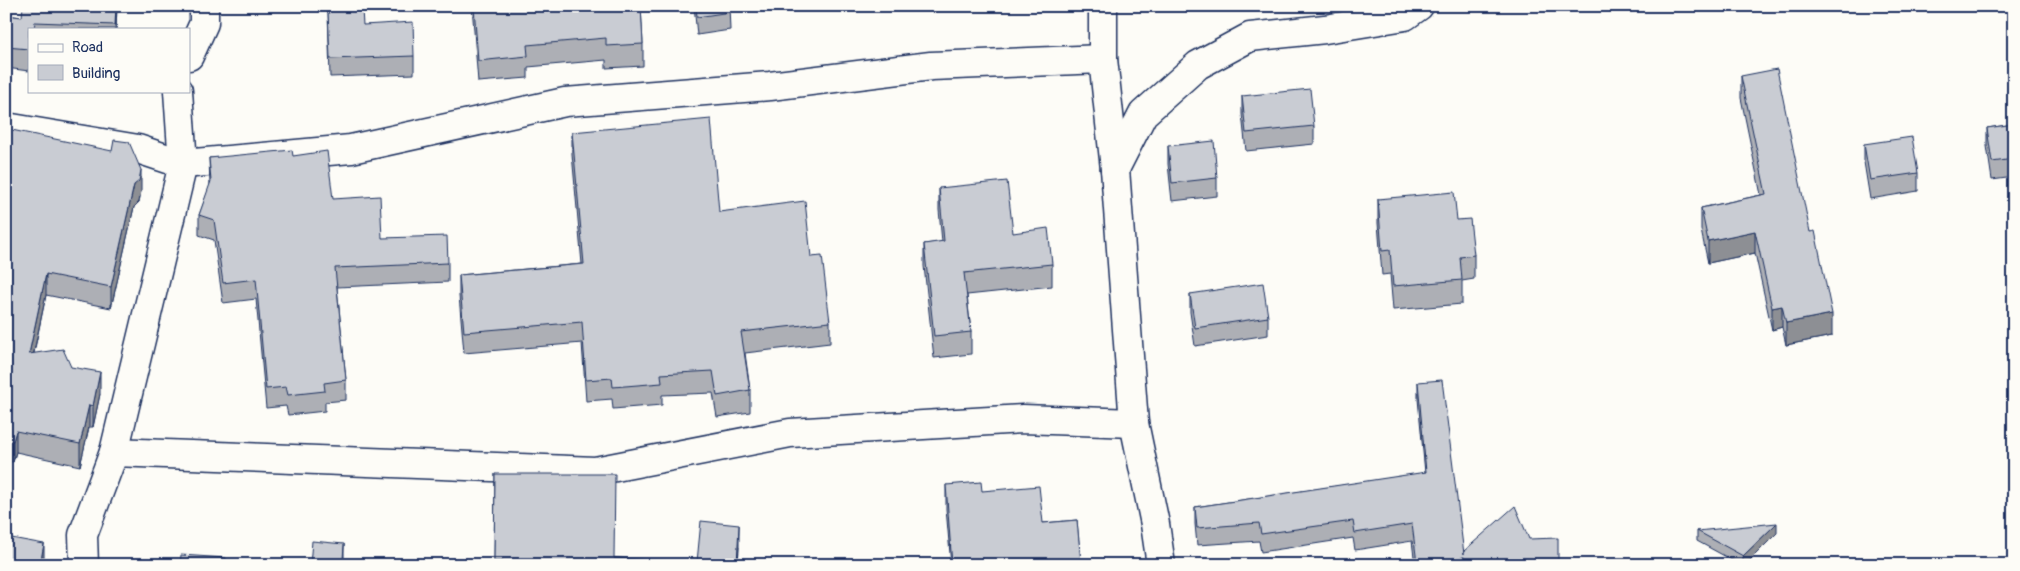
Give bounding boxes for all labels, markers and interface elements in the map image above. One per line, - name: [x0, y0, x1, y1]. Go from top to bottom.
- legend: [28, 28, 190, 92]
- text: Road: [72, 38, 103, 57]
- text: Building: [72, 64, 120, 83]

